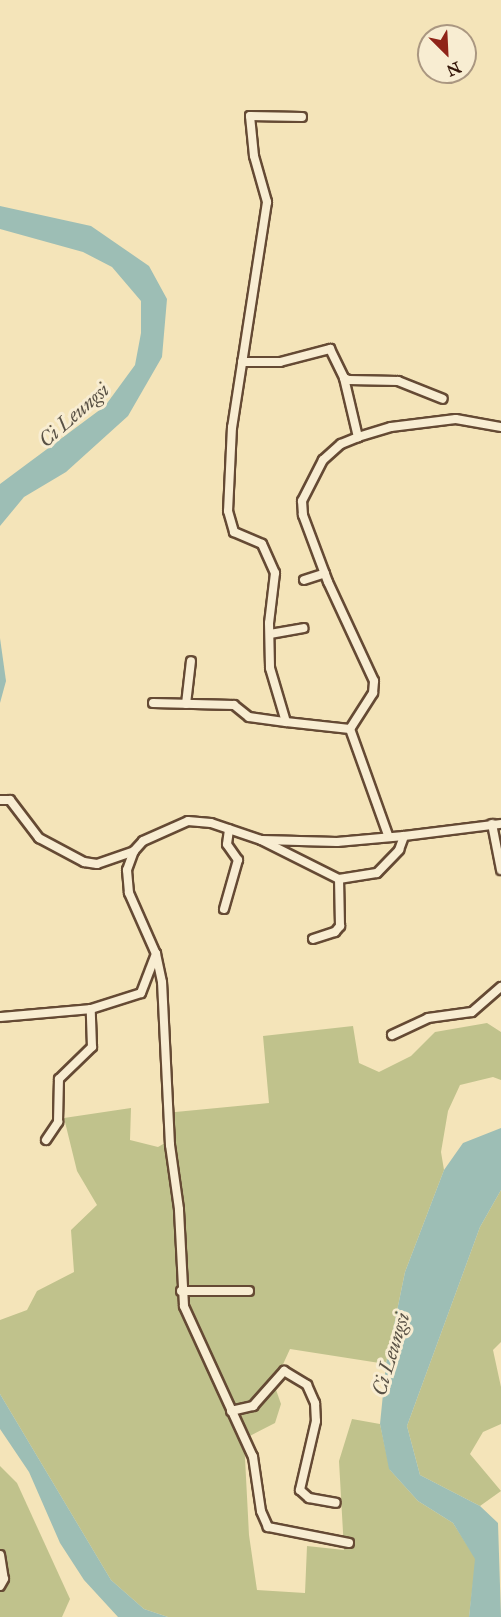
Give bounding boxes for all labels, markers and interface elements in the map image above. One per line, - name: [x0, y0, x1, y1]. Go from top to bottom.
- north arrow: [417, 24, 477, 84]
- text: N: [444, 58, 464, 81]
- water label: Ci Leungsi: [34, 378, 114, 452]
- water label: Ci Leungsi: [367, 1310, 415, 1398]

